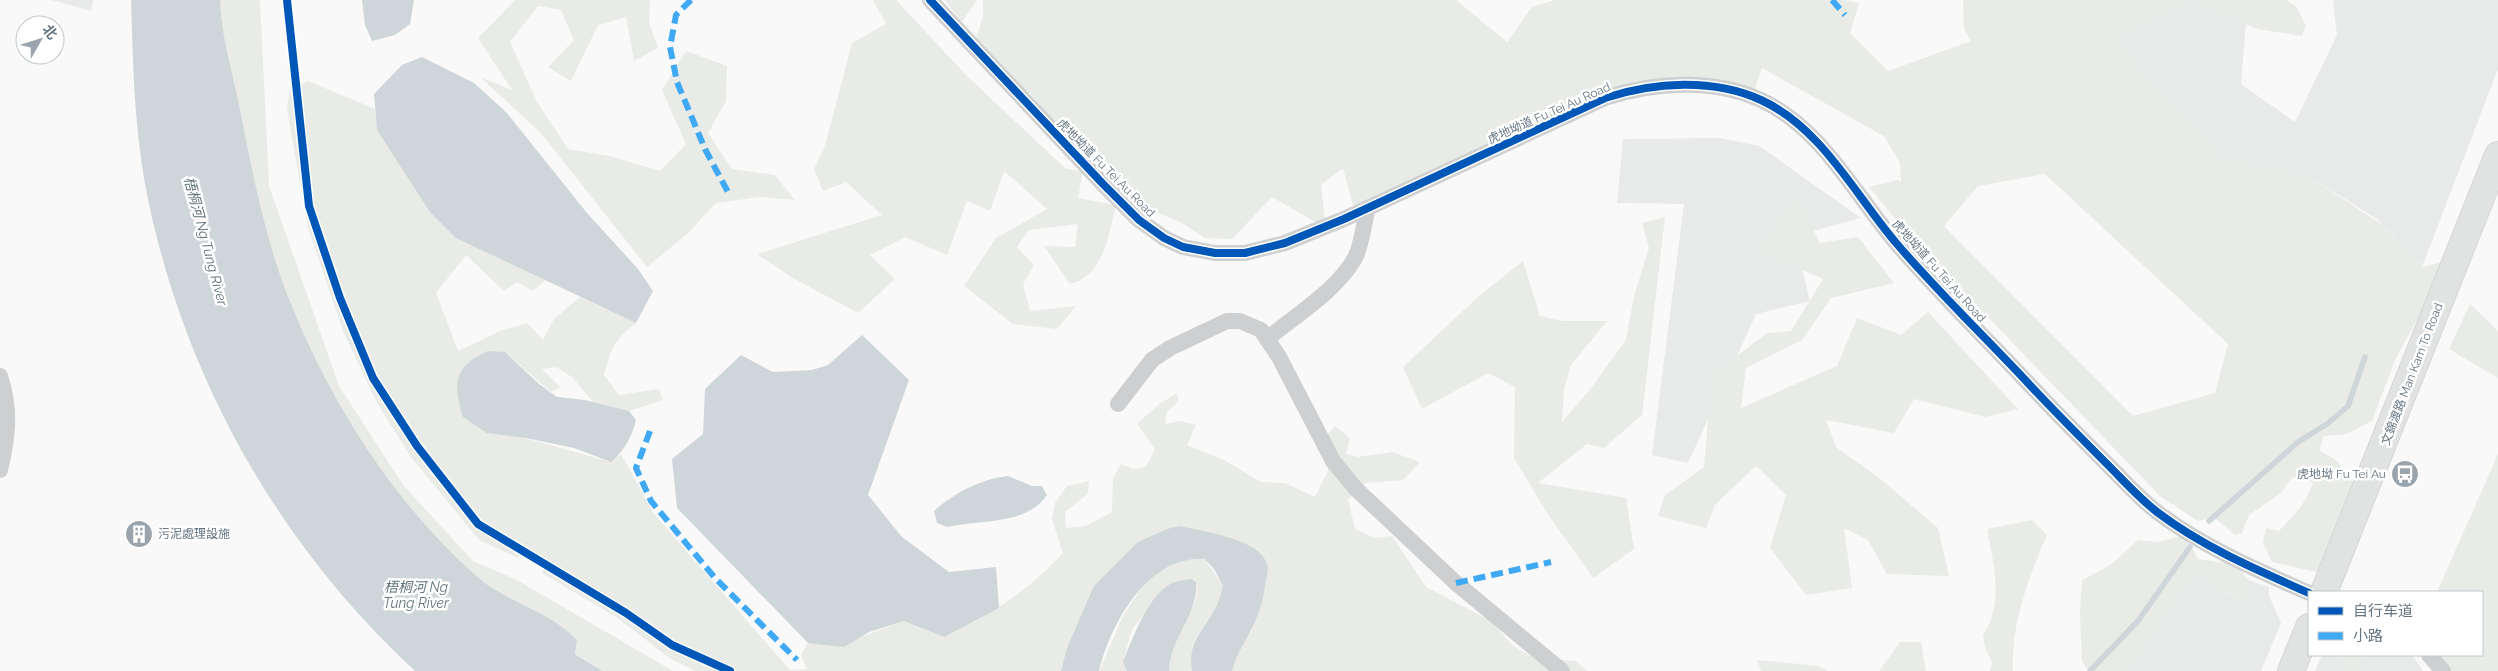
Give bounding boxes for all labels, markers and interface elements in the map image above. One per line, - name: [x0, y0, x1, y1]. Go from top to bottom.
- north arrow: [15, 15, 65, 65]
- text: 北: [39, 21, 61, 42]
- street label: 虎地坳道 Fu Tei Au Road: [1485, 80, 1613, 146]
- street label: 虎地坳道 Fu Tei Au Road: [1054, 116, 1158, 220]
- water label: 梧桐河 Ng Tung River: [181, 175, 231, 308]
- street label: 虎地坳道 Fu Tei Au Road: [1889, 217, 1989, 325]
- street label: 文錦渡路 Man Kam To Road: [2378, 301, 2446, 447]
- bus stop icon: 虎地坳 Fu Tei Au: [2390, 459, 2420, 489]
- place label: 虎地坳 Fu Tei Au: [2297, 467, 2386, 481]
- building icon: 污泥處理設施: [124, 519, 154, 549]
- place label: 污泥處理設施: [158, 527, 230, 541]
- water label: 梧桐河 Ng Tung River: [383, 579, 450, 611]
- legend: [2308, 591, 2483, 656]
- text: 自行车道: [2353, 602, 2413, 620]
- text: 小路: [2353, 627, 2383, 645]

